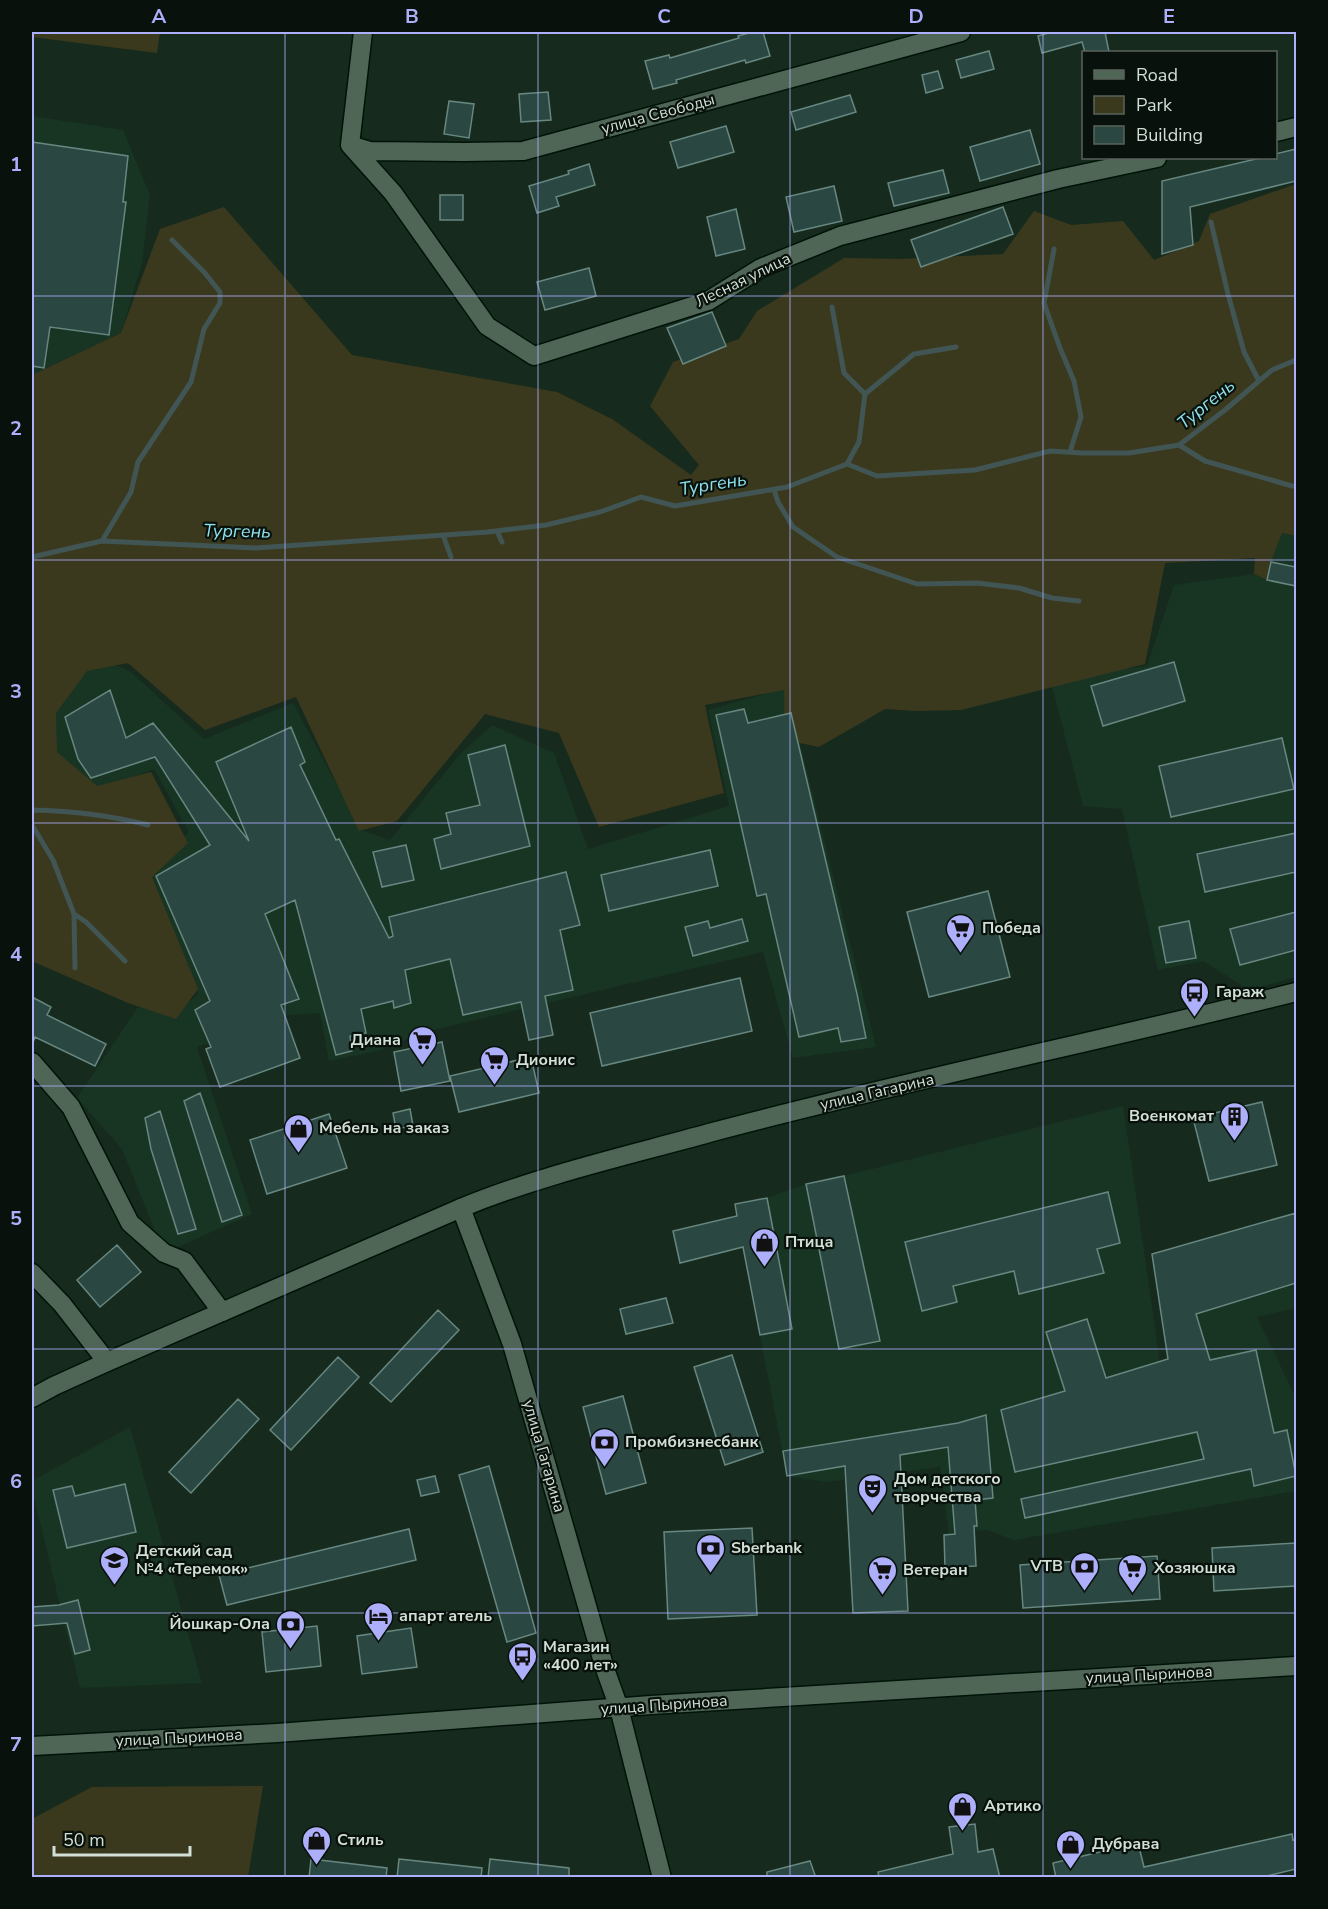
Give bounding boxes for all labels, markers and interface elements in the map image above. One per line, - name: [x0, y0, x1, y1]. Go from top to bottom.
- text: A: [152, 3, 167, 30]
- text: B: [405, 3, 419, 30]
- text: C: [657, 3, 671, 30]
- text: D: [908, 3, 924, 30]
- text: E: [1163, 3, 1175, 30]
- legend: [1082, 51, 1277, 159]
- text: Road: [1136, 63, 1178, 87]
- street label: улица Свободы: [599, 88, 717, 140]
- text: Park: [1136, 93, 1173, 117]
- text: Building: [1136, 123, 1203, 147]
- text: 1: [10, 151, 22, 178]
- street label: Лесная улица: [692, 247, 794, 313]
- water label: Тургень: [1172, 373, 1240, 435]
- text: 2: [10, 415, 22, 442]
- water label: Тургень: [678, 467, 748, 501]
- water label: Тургень: [203, 518, 271, 544]
- text: 3: [10, 678, 22, 705]
- supermarket icon: Победа: [945, 912, 977, 954]
- place label: Победа: [982, 917, 1041, 939]
- text: 4: [10, 941, 22, 968]
- bus stop icon: Гараж: [1179, 976, 1211, 1018]
- place label: Гараж: [1216, 981, 1265, 1003]
- supermarket icon: Диана: [406, 1024, 438, 1066]
- place label: Диана: [351, 1029, 401, 1051]
- supermarket icon: Дионис: [479, 1044, 511, 1086]
- place label: Дионис: [516, 1049, 575, 1071]
- street label: улица Гагарина: [818, 1068, 936, 1116]
- building icon: Военкомат: [1219, 1100, 1251, 1142]
- place label: Военкомат: [1129, 1105, 1214, 1127]
- shop icon: Мебель на заказ: [282, 1112, 314, 1154]
- place label: Мебель на заказ: [319, 1117, 449, 1139]
- text: 5: [10, 1205, 22, 1232]
- shop icon: Птица: [748, 1226, 780, 1268]
- place label: Птица: [785, 1231, 833, 1253]
- street label: улица Гагарина: [517, 1397, 571, 1515]
- bank icon: Промбизнесбанк: [588, 1426, 620, 1468]
- place label: Промбизнесбанк: [625, 1431, 759, 1453]
- text: 6: [10, 1468, 22, 1495]
- place label: Дом детского творчества: [894, 1468, 1001, 1508]
- theatre icon: Дом детского творчества: [857, 1472, 889, 1514]
- bank icon: Sberbank: [694, 1532, 726, 1574]
- place label: Sberbank: [731, 1537, 802, 1559]
- place label: Детский сад №4 «Теремок»: [136, 1540, 248, 1580]
- school or university icon: Детский сад №4 «Теремок»: [99, 1544, 131, 1586]
- bank icon: VTB: [1068, 1550, 1100, 1592]
- supermarket icon: Хозяюшка: [1117, 1552, 1149, 1594]
- supermarket icon: Ветеран: [866, 1554, 898, 1596]
- place label: VTB: [1029, 1555, 1063, 1577]
- place label: Хозяюшка: [1153, 1557, 1236, 1579]
- place label: Ветеран: [903, 1559, 968, 1581]
- hotel icon: апарт атель: [362, 1600, 394, 1642]
- place label: апарт атель: [399, 1605, 492, 1627]
- bank icon: Йошкар-Ола: [275, 1608, 307, 1650]
- place label: Йошкар-Ола: [170, 1613, 270, 1635]
- place label: Магазин «400 лет»: [543, 1636, 618, 1676]
- bus stop icon: Магазин «400 лет»: [506, 1640, 538, 1682]
- street label: улица Пыринова: [1085, 1661, 1213, 1689]
- street label: улица Пыринова: [600, 1690, 728, 1720]
- street label: улица Пыринова: [115, 1724, 243, 1752]
- text: 7: [10, 1731, 22, 1758]
- shop icon: Артико: [947, 1790, 979, 1832]
- place label: Артико: [984, 1795, 1041, 1817]
- scale bar: [54, 1819, 190, 1857]
- shop icon: Стиль: [300, 1824, 332, 1866]
- text: 50 m: [63, 1828, 105, 1852]
- shop icon: Дубрава: [1055, 1828, 1087, 1870]
- place label: Стиль: [337, 1829, 384, 1851]
- place label: Дубрава: [1092, 1833, 1159, 1855]

